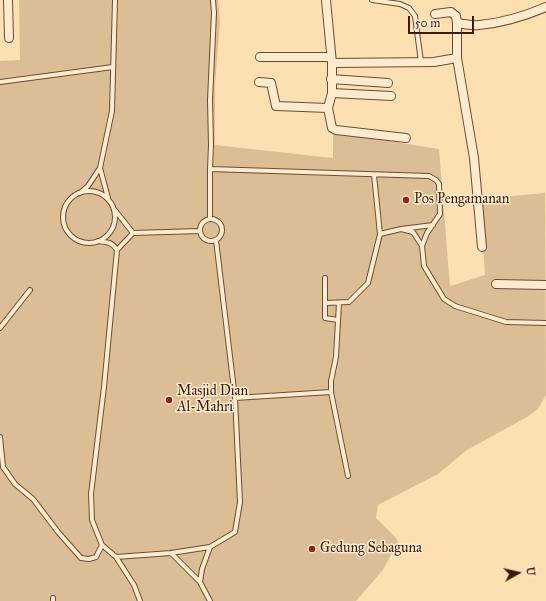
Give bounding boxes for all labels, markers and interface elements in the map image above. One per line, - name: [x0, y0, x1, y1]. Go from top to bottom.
- scale bar: [410, 8, 476, 34]
- text: 50 m: [415, 16, 440, 30]
- place label: Pos Pengamanan: [414, 192, 509, 208]
- marker: Pos Pengamanan: [401, 195, 411, 205]
- place label: Masjid Dian Al-Mahri: [177, 384, 248, 416]
- marker: Masjid Dian Al-Mahri: [164, 395, 174, 405]
- place label: Gedung Sebaguna: [320, 541, 422, 557]
- marker: Gedung Sebaguna: [307, 544, 317, 554]
- north arrow: [498, 553, 538, 593]
- text: U: [523, 566, 537, 576]

